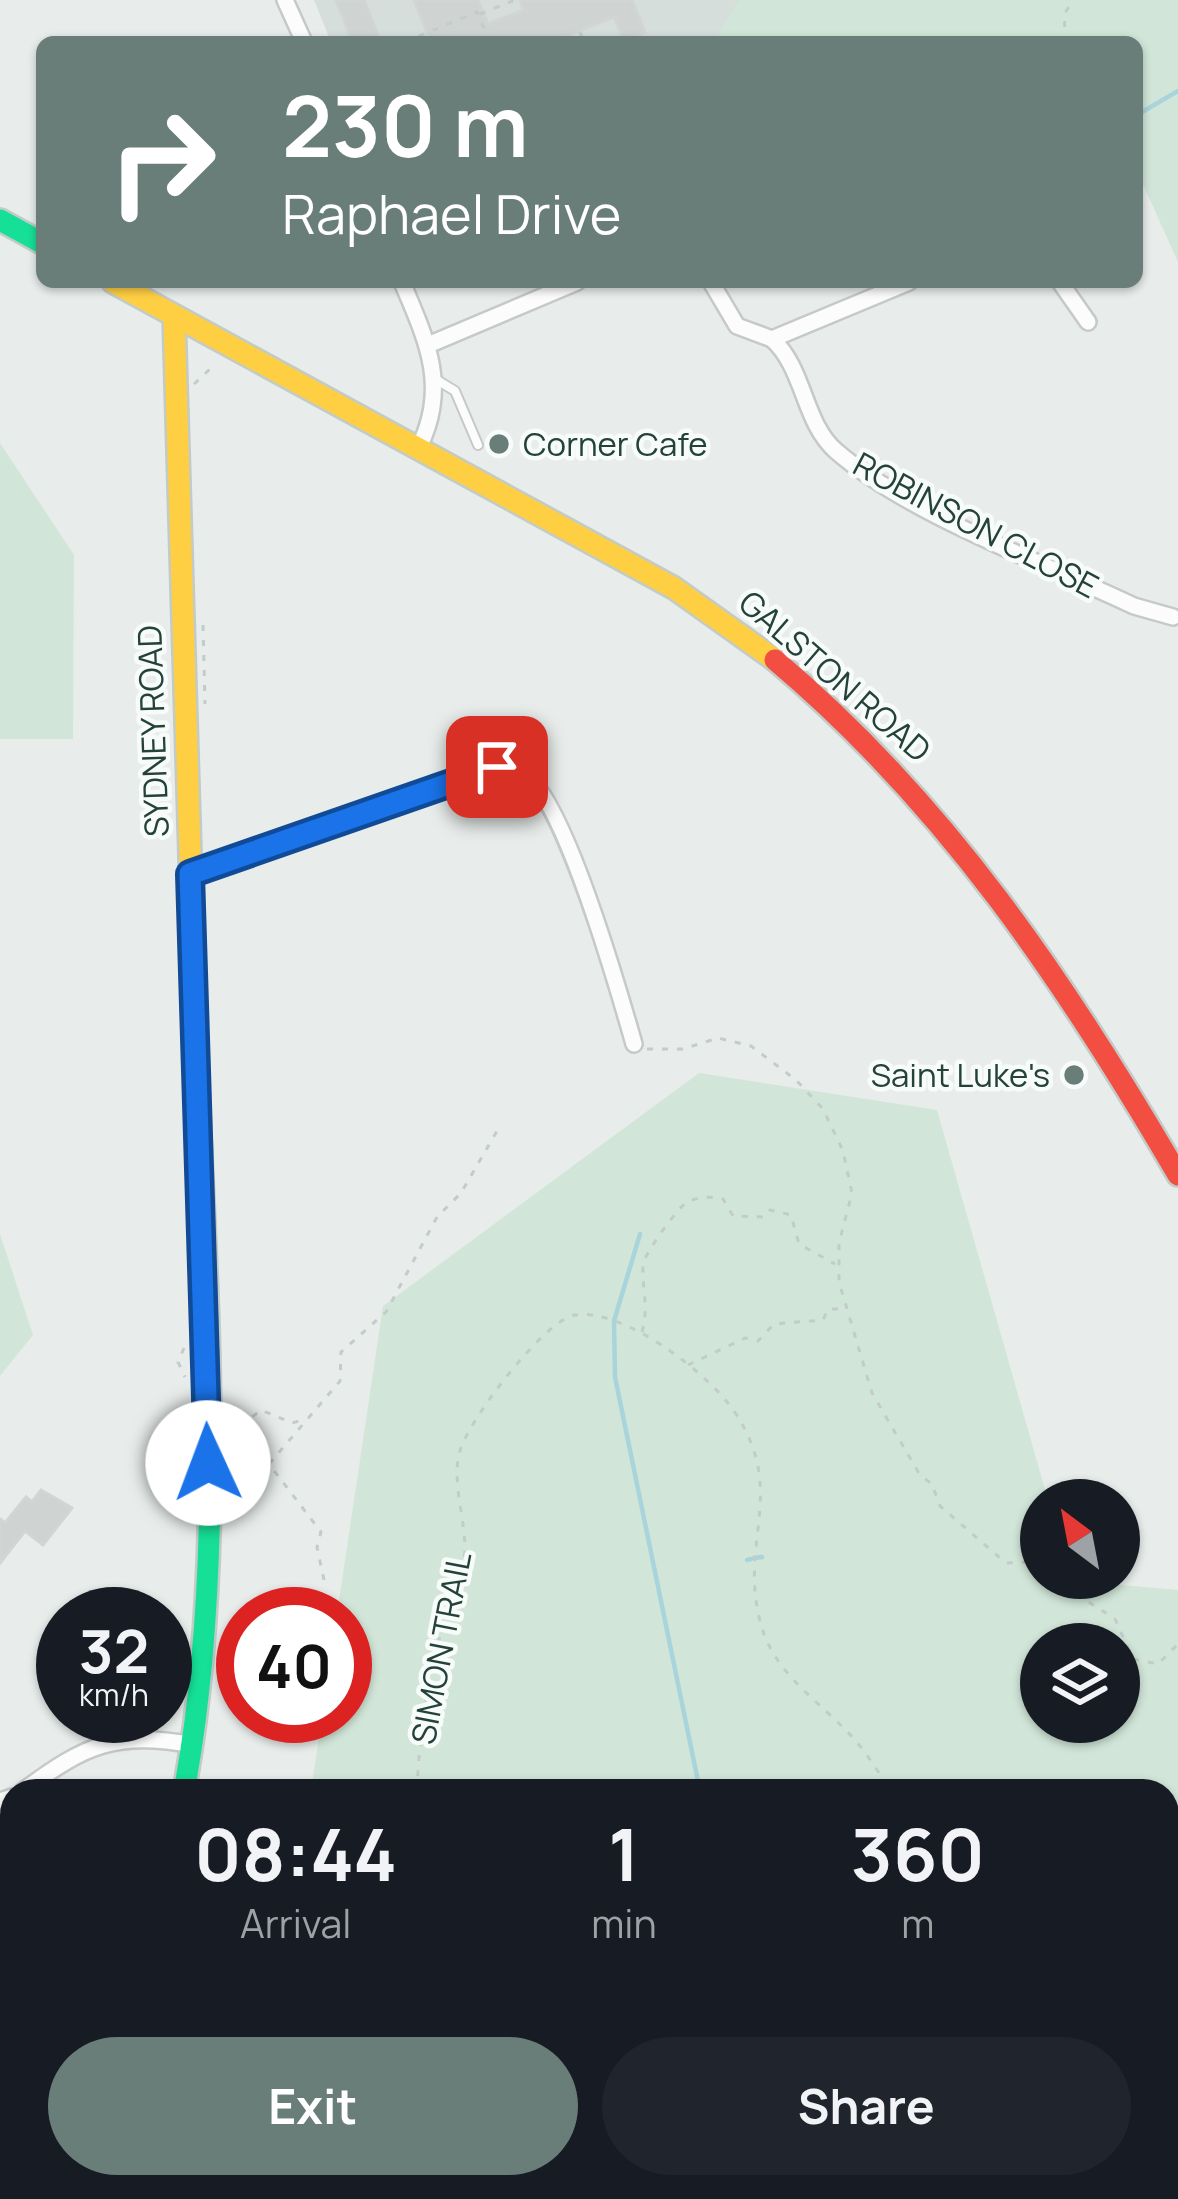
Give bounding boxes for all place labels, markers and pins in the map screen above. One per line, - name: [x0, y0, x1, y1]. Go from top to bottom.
- place label: Corner Cafe: [523, 421, 708, 466]
- marker: Corner Cafe: [486, 431, 512, 457]
- pin: [446, 716, 548, 818]
- place label: Saint Luke's: [871, 1052, 1050, 1097]
- marker: Saint Luke's: [1061, 1062, 1087, 1088]

